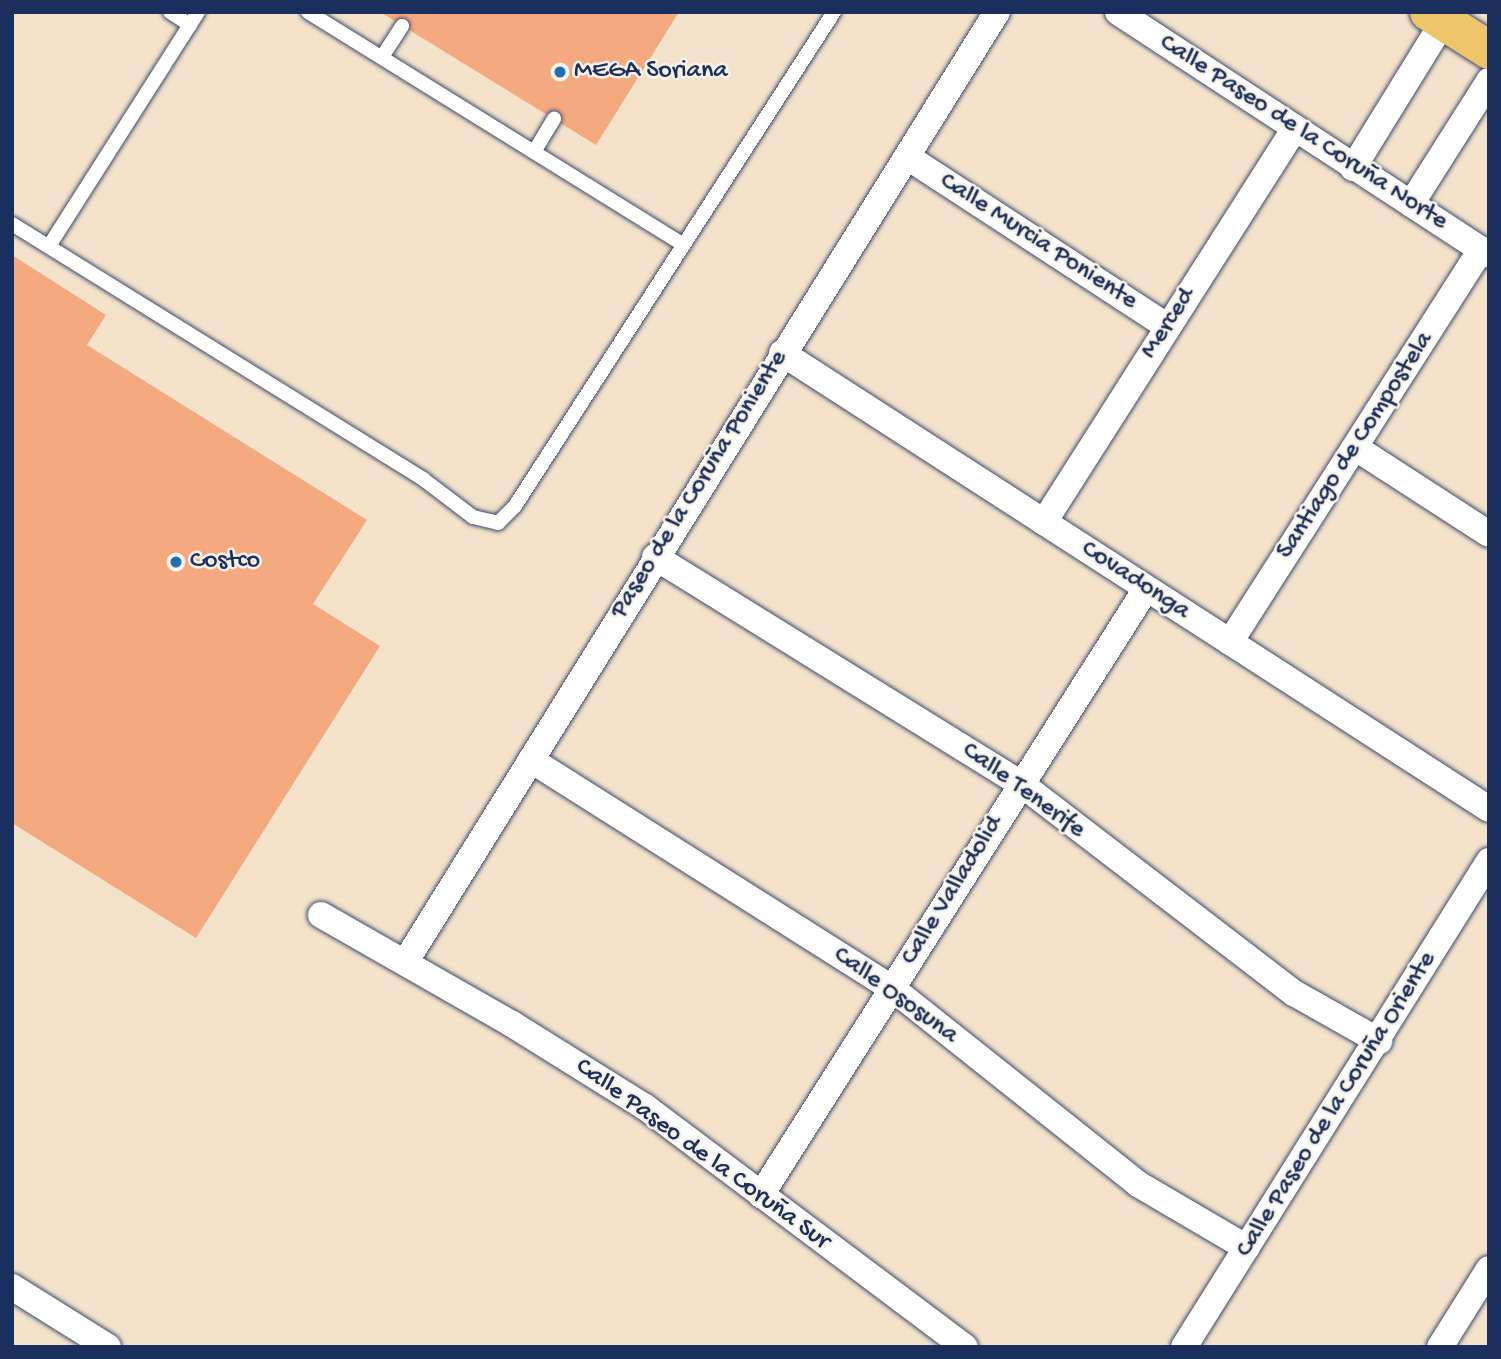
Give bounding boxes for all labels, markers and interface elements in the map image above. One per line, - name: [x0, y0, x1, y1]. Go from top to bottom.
- street label: Calle Paseo de la Coruña Norte: [1153, 28, 1453, 238]
- place label: MEGA Soriana: [574, 56, 728, 88]
- marker: MEGA Soriana: [552, 64, 568, 80]
- street label: Calle Murcia Poniente: [933, 166, 1143, 318]
- street label: Merced: [1135, 283, 1203, 365]
- street label: Santiago de Compostela: [1271, 326, 1441, 566]
- street label: Paseo de la Coruña Poniente: [605, 345, 795, 625]
- street label: Covadonga: [1075, 534, 1195, 628]
- place label: Costco: [190, 546, 260, 578]
- marker: Costco: [168, 554, 184, 570]
- street label: Calle Tenerife: [955, 736, 1091, 846]
- street label: Calle Valladolid: [895, 811, 1011, 971]
- street label: Calle Ososuna: [826, 940, 964, 1052]
- street label: Calle Paseo de la Coruña Oriente: [1230, 946, 1444, 1264]
- street label: Calle Paseo de la Coruña Sur: [568, 1052, 836, 1258]

